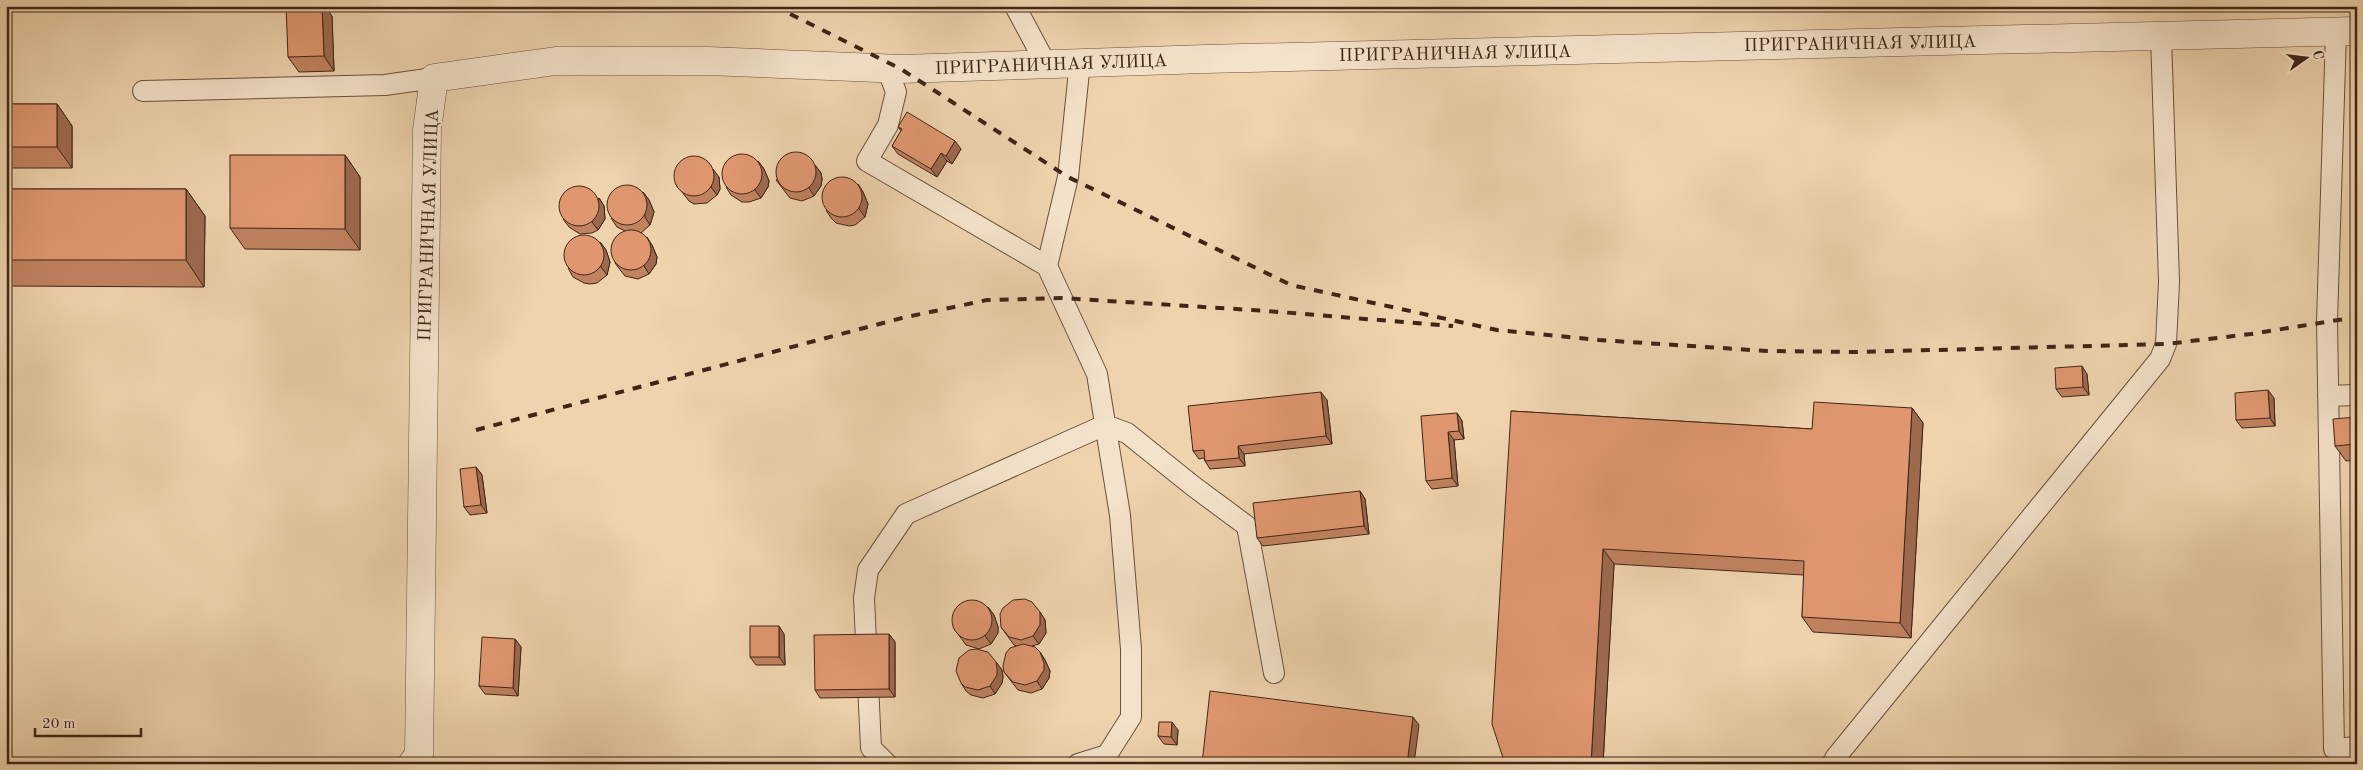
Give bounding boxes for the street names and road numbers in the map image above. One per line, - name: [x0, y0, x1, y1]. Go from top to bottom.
- street label: ПРИГРАНИЧНАЯ УЛИЦА: [1744, 33, 1977, 55]
- street label: ПРИГРАНИЧНАЯ УЛИЦА: [1339, 43, 1572, 65]
- street label: ПРИГРАНИЧНАЯ УЛИЦА: [934, 52, 1168, 78]
- street label: ПРИГРАНИЧНАЯ УЛИЦА: [416, 108, 442, 342]

